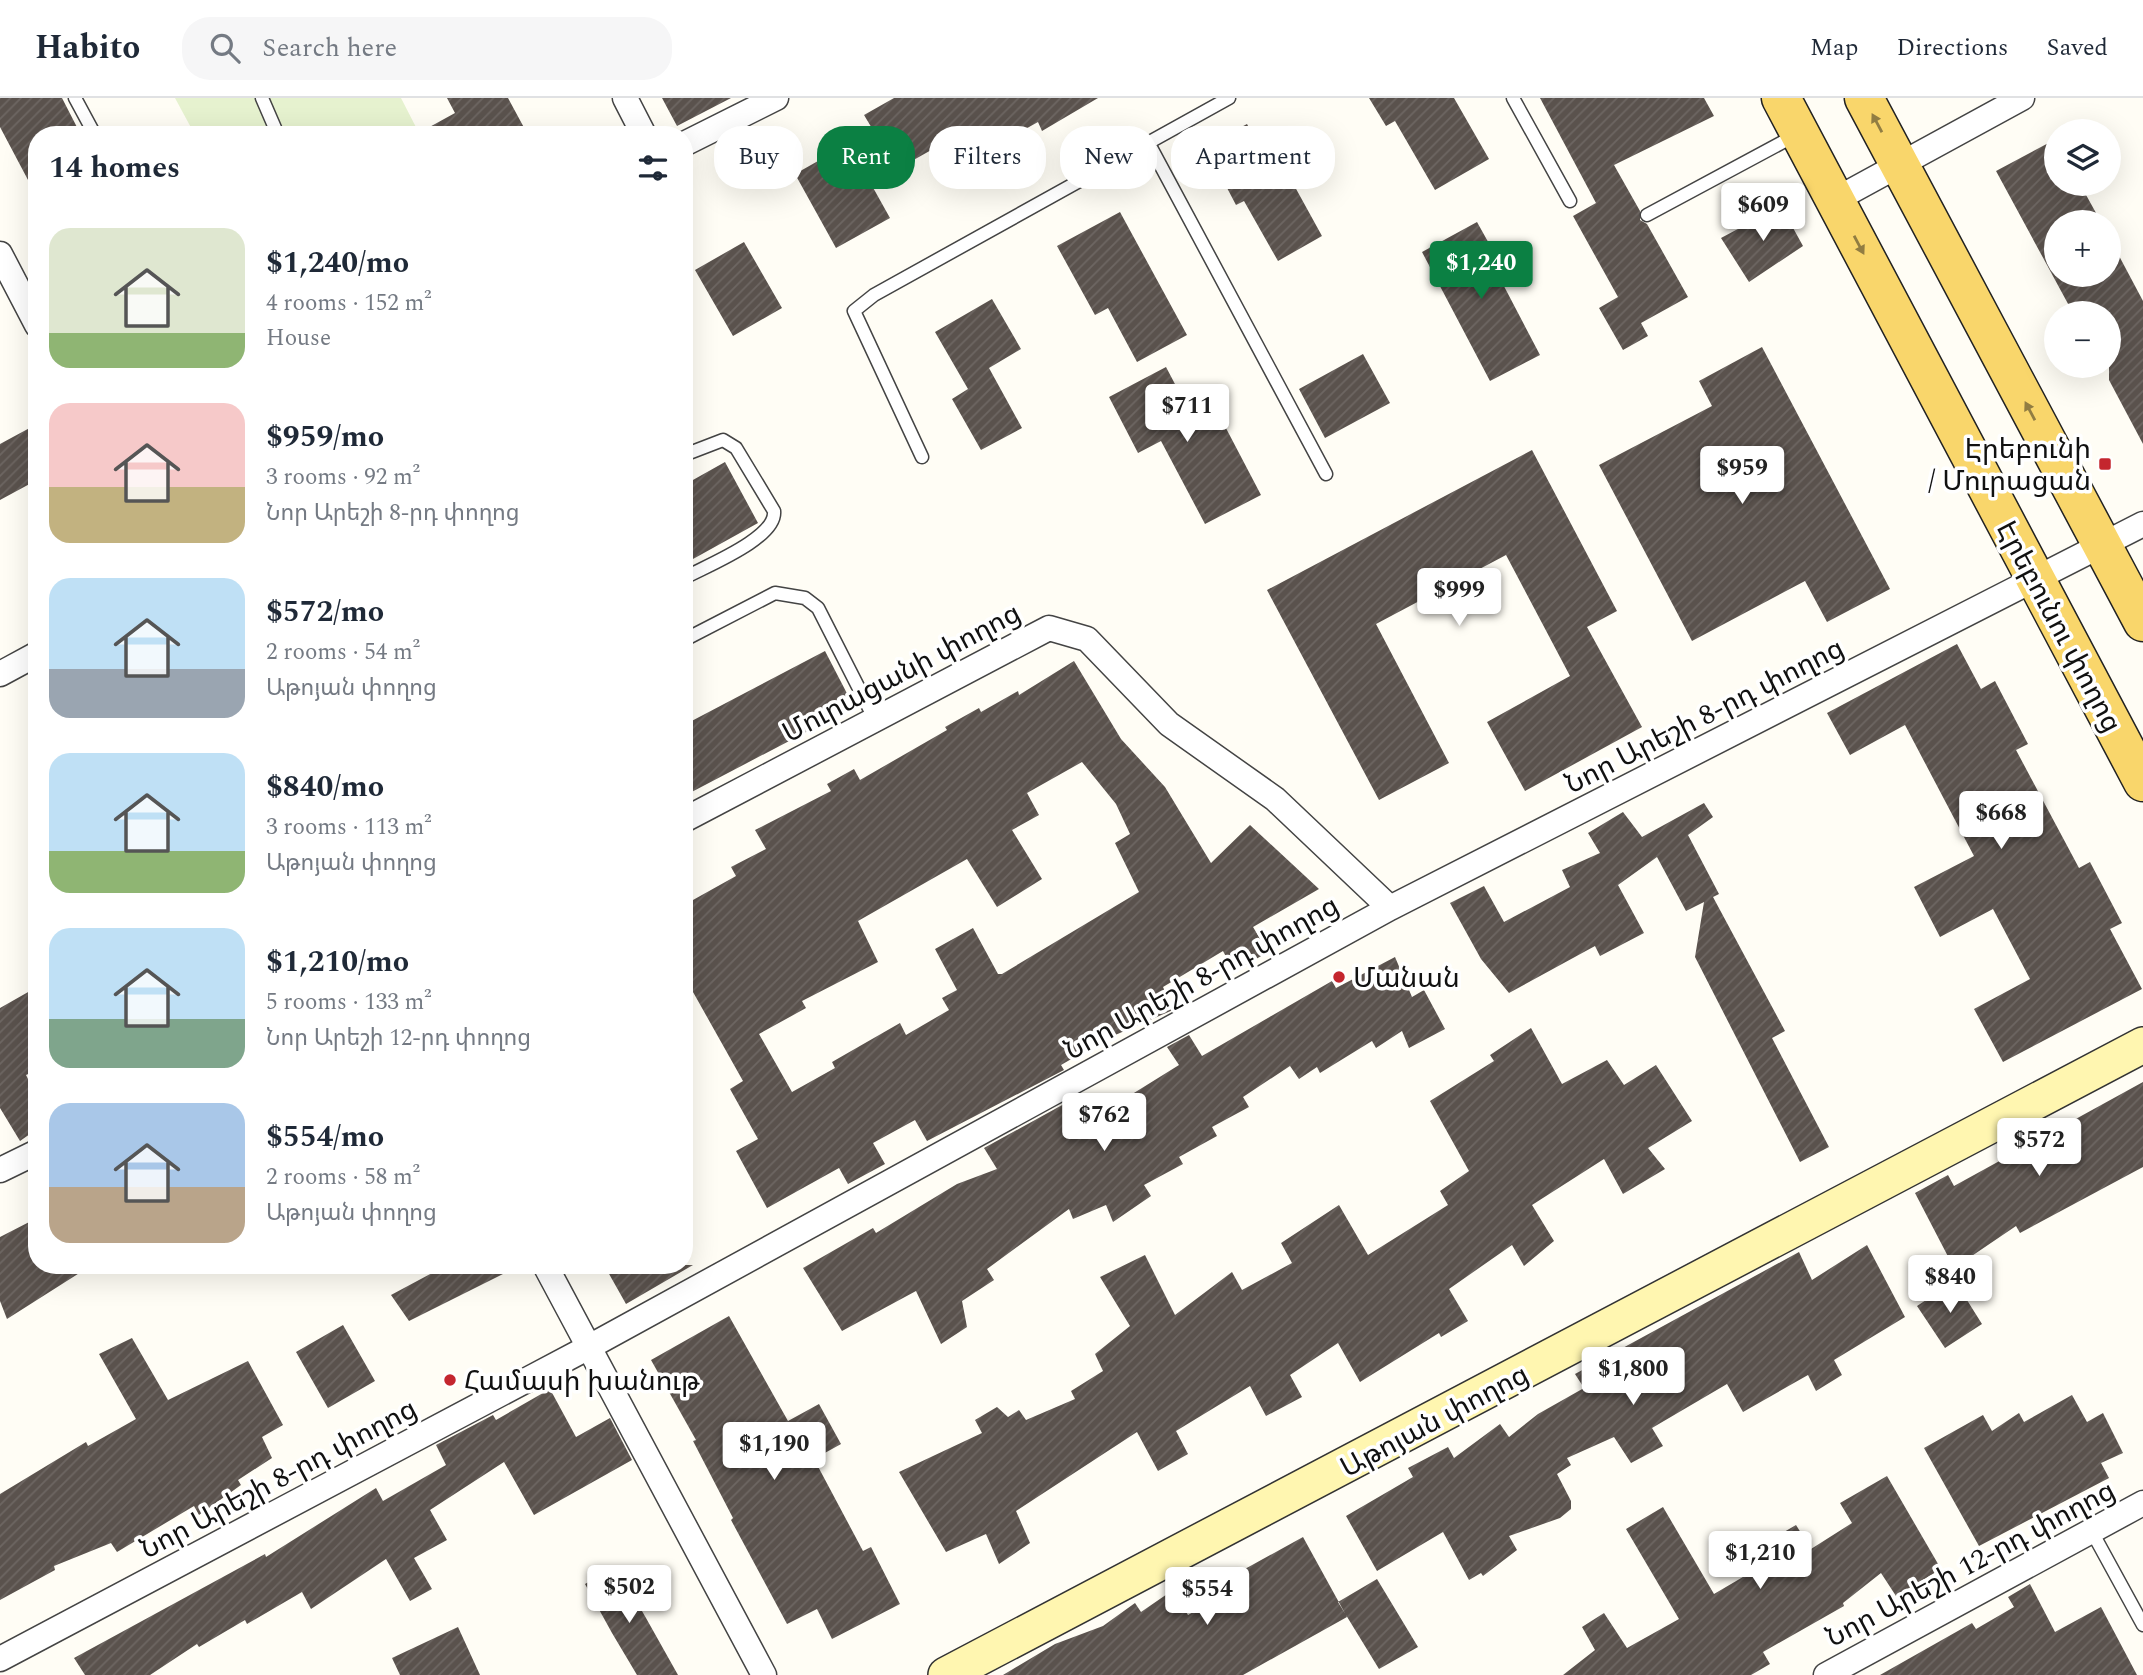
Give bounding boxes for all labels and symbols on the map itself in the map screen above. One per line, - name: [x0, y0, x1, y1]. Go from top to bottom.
- one-way arrow: [1871, 114, 1883, 133]
- pin: $609: [1722, 184, 1804, 243]
- one-way arrow: [1853, 235, 1865, 255]
- pin: $1,240: [1424, 242, 1538, 301]
- pin: $711: [1146, 384, 1228, 444]
- one-way arrow: [2025, 401, 2036, 421]
- place label: Էրեբունի / Մուրացան: [1928, 428, 2091, 503]
- pin: $959: [1701, 446, 1783, 506]
- marker: Էրեբունի / Մուրացան: [2097, 456, 2113, 472]
- street label: Էրեբունու փողոց: [1985, 513, 2133, 740]
- pin: $999: [1418, 568, 1500, 628]
- street label: Մուրացանի փողոց: [775, 592, 1029, 754]
- street label: Նոր Արեշի 8-րդ փողոց: [1557, 627, 1852, 806]
- pin: $668: [1960, 792, 2042, 851]
- street label: Նոր Արեշի 8-րդ փողոց: [1056, 885, 1347, 1072]
- place label: Մանան: [1353, 957, 1460, 1000]
- marker: Մանան: [1331, 969, 1347, 985]
- pin: $762: [1063, 1094, 1145, 1153]
- pin: $572: [1998, 1118, 2080, 1178]
- pin: $840: [1909, 1256, 1991, 1315]
- pin: $1,800: [1576, 1348, 1690, 1407]
- street label: Աթոյան փողոց: [1333, 1354, 1537, 1489]
- place label: Համասի խանութ: [464, 1360, 700, 1403]
- marker: Համասի խանութ: [442, 1372, 458, 1388]
- street label: Նոր Արեշի 8-րդ փողոց: [132, 1388, 425, 1571]
- pin: $1,190: [717, 1422, 831, 1482]
- street label: Նոր Արեշի 12-րդ փողոց: [1818, 1470, 2123, 1659]
- pin: $1,210: [1703, 1532, 1817, 1591]
- pin: $502: [588, 1566, 670, 1625]
- pin: $554: [1166, 1568, 1248, 1627]

